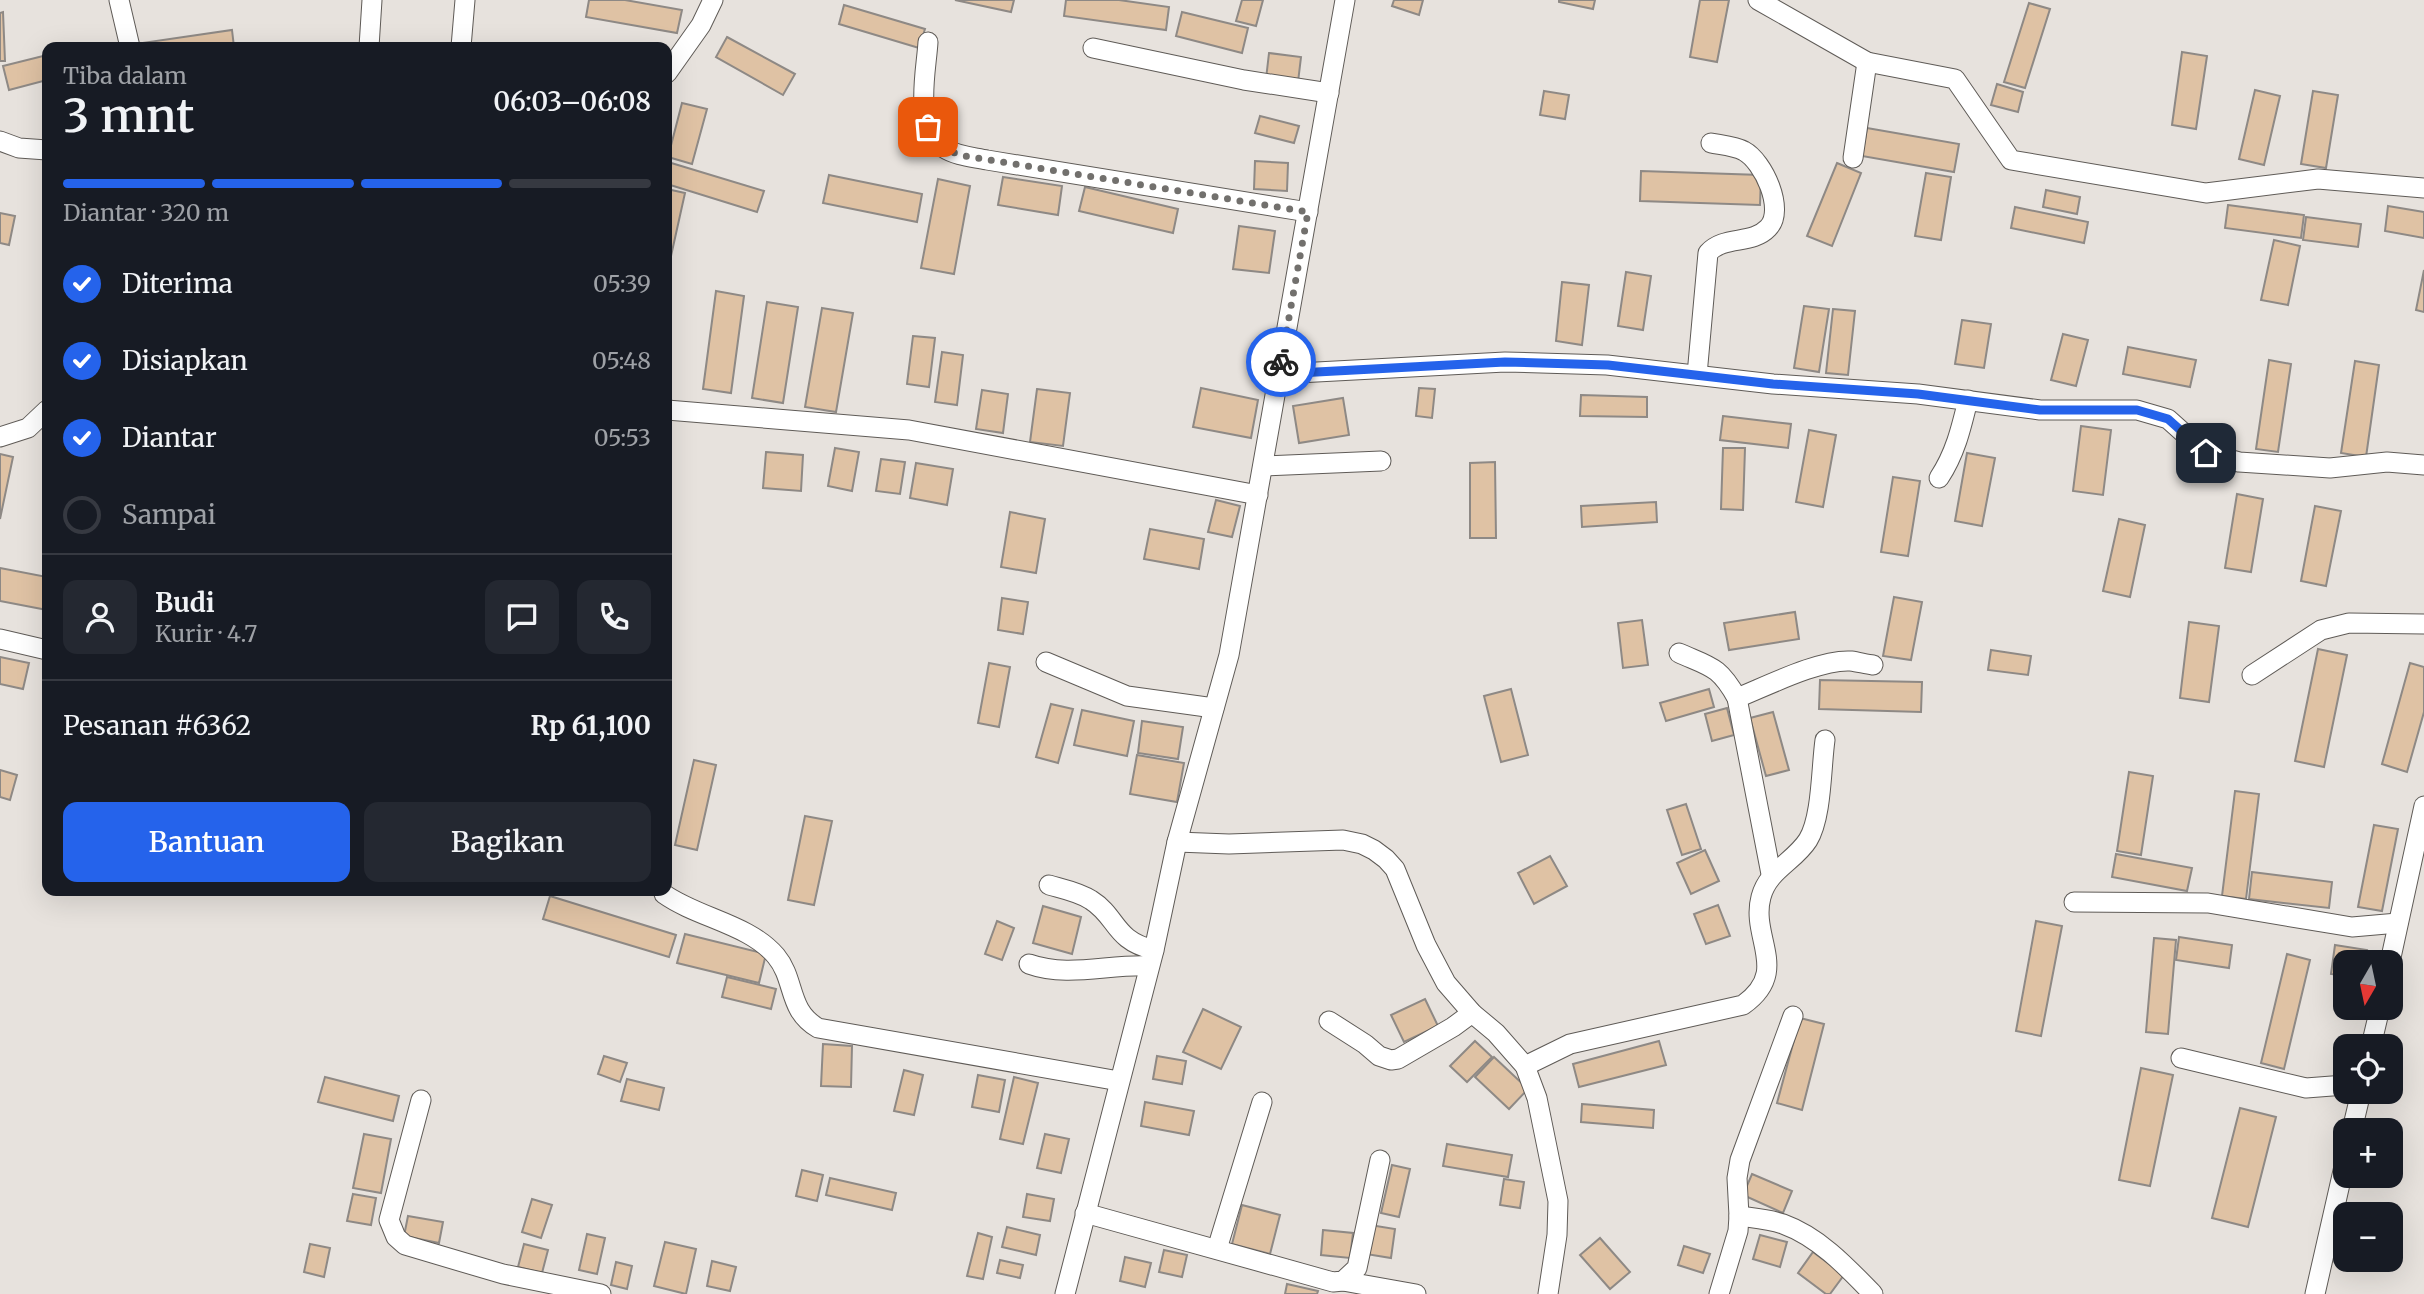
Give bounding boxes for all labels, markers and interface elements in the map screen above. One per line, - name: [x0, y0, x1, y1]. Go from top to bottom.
- text: Tiba dalam: [63, 61, 187, 90]
- text: 06:03–06:08: [493, 85, 651, 118]
- text: 3 mnt: [63, 87, 194, 145]
- pin: [898, 97, 958, 157]
- icon: bag: [909, 108, 947, 146]
- text: Diantar · 320 m: [63, 198, 229, 227]
- icon: check: [63, 265, 101, 303]
- text: Diterima: [122, 267, 233, 300]
- text: 05:39: [593, 269, 651, 298]
- courier: [1246, 327, 1316, 397]
- icon: check: [63, 342, 101, 380]
- icon: bike: [1262, 343, 1300, 381]
- text: Disiapkan: [122, 344, 248, 377]
- text: 05:48: [592, 346, 651, 375]
- icon: check: [63, 419, 101, 457]
- text: Diantar: [122, 421, 217, 454]
- text: 05:53: [594, 423, 651, 452]
- pin: [2176, 423, 2236, 483]
- icon: home: [2187, 434, 2225, 472]
- text: Sampai: [122, 498, 216, 531]
- button: person: [63, 580, 137, 654]
- button: chat: [485, 580, 559, 654]
- button: phone: [577, 580, 651, 654]
- text: Budi: [155, 586, 215, 619]
- text: Kurir · 4.7: [155, 619, 257, 648]
- text: Pesanan #6362: [63, 709, 251, 742]
- text: Rp 61,100: [530, 709, 651, 742]
- button: Bantuan: [63, 802, 350, 882]
- button: Bagikan: [364, 802, 651, 882]
- north arrow: [2333, 950, 2403, 1020]
- map controls: [2333, 950, 2403, 1272]
- button: locate: [2333, 1034, 2403, 1104]
- button: +: [2333, 1118, 2403, 1188]
- button: −: [2333, 1202, 2403, 1272]

